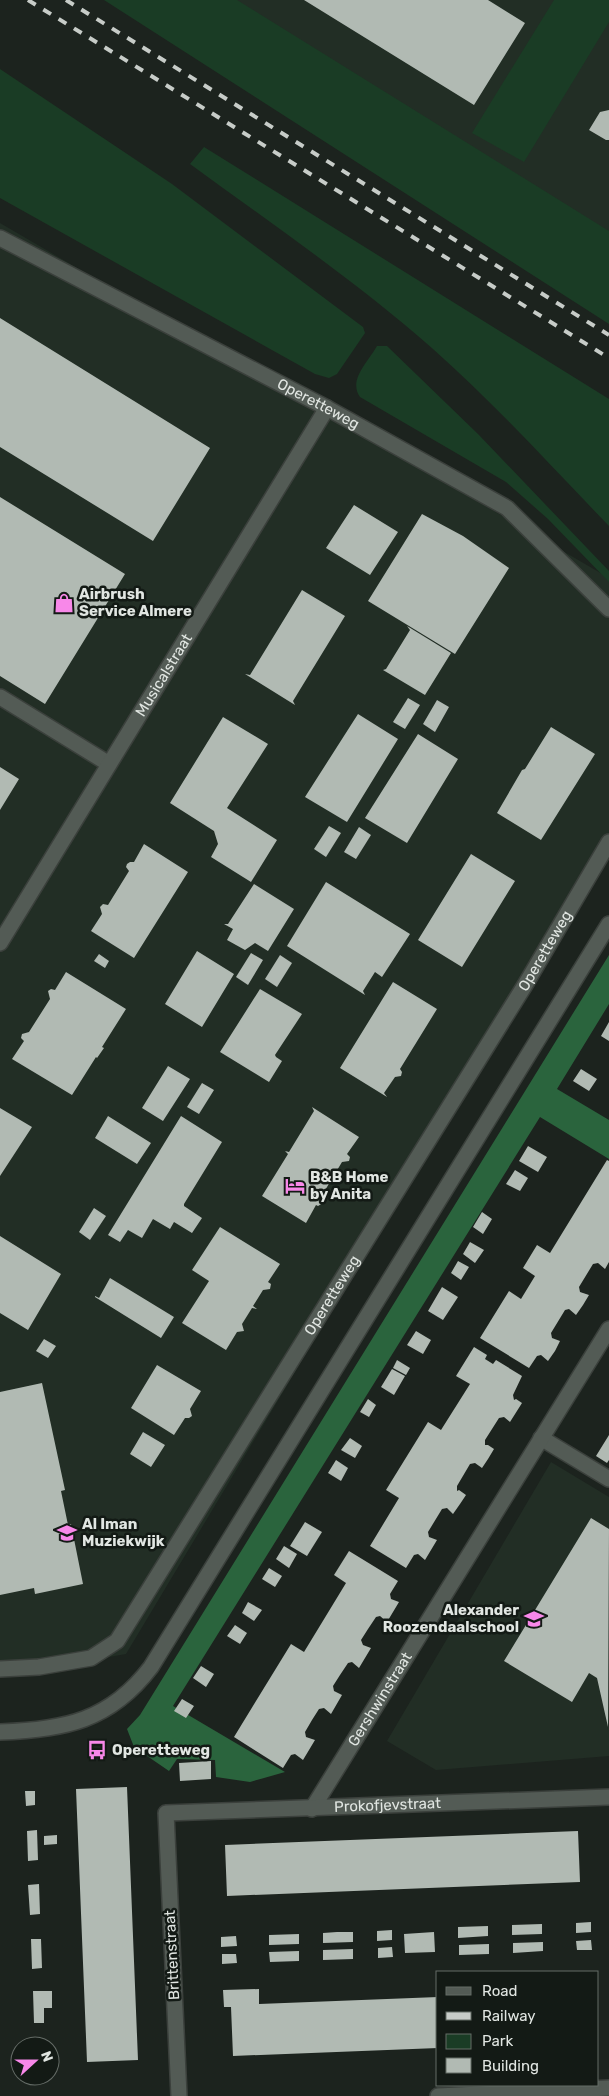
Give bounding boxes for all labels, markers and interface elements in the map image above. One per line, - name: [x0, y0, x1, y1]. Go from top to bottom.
- street label: Operetteweg: [274, 375, 363, 433]
- place label: Airbrush Service Almere: [79, 585, 192, 620]
- shop icon: Airbrush Service Almere: [53, 592, 75, 614]
- street label: Musicalstraat: [132, 630, 196, 720]
- street label: Operetteweg: [514, 907, 576, 995]
- place label: B&B Home by Anita: [310, 1168, 389, 1203]
- hotel icon: B&B Home by Anita: [284, 1175, 306, 1197]
- street label: Operetteweg: [300, 1252, 364, 1339]
- place label: Al Iman Muziekwijk: [82, 1515, 165, 1550]
- school or university icon: Al Iman Muziekwijk: [56, 1522, 78, 1544]
- place label: Alexander Roozendaalschool: [383, 1601, 519, 1636]
- school or university icon: Alexander Roozendaalschool: [523, 1608, 545, 1630]
- street label: Gershwinstraat: [344, 1649, 416, 1750]
- bus stop icon: Operetteweg: [86, 1739, 108, 1761]
- place label: Operetteweg: [112, 1741, 210, 1759]
- street label: Prokofjevstraat: [334, 1794, 441, 1816]
- street label: Brittenstraat: [161, 1909, 183, 2000]
- legend: [436, 1971, 599, 2086]
- text: Road: [482, 1982, 518, 2000]
- text: Railway: [482, 2007, 536, 2025]
- text: Park: [482, 2032, 513, 2050]
- north arrow: [10, 2036, 60, 2086]
- text: N: [37, 2049, 56, 2064]
- text: Building: [482, 2057, 539, 2075]

